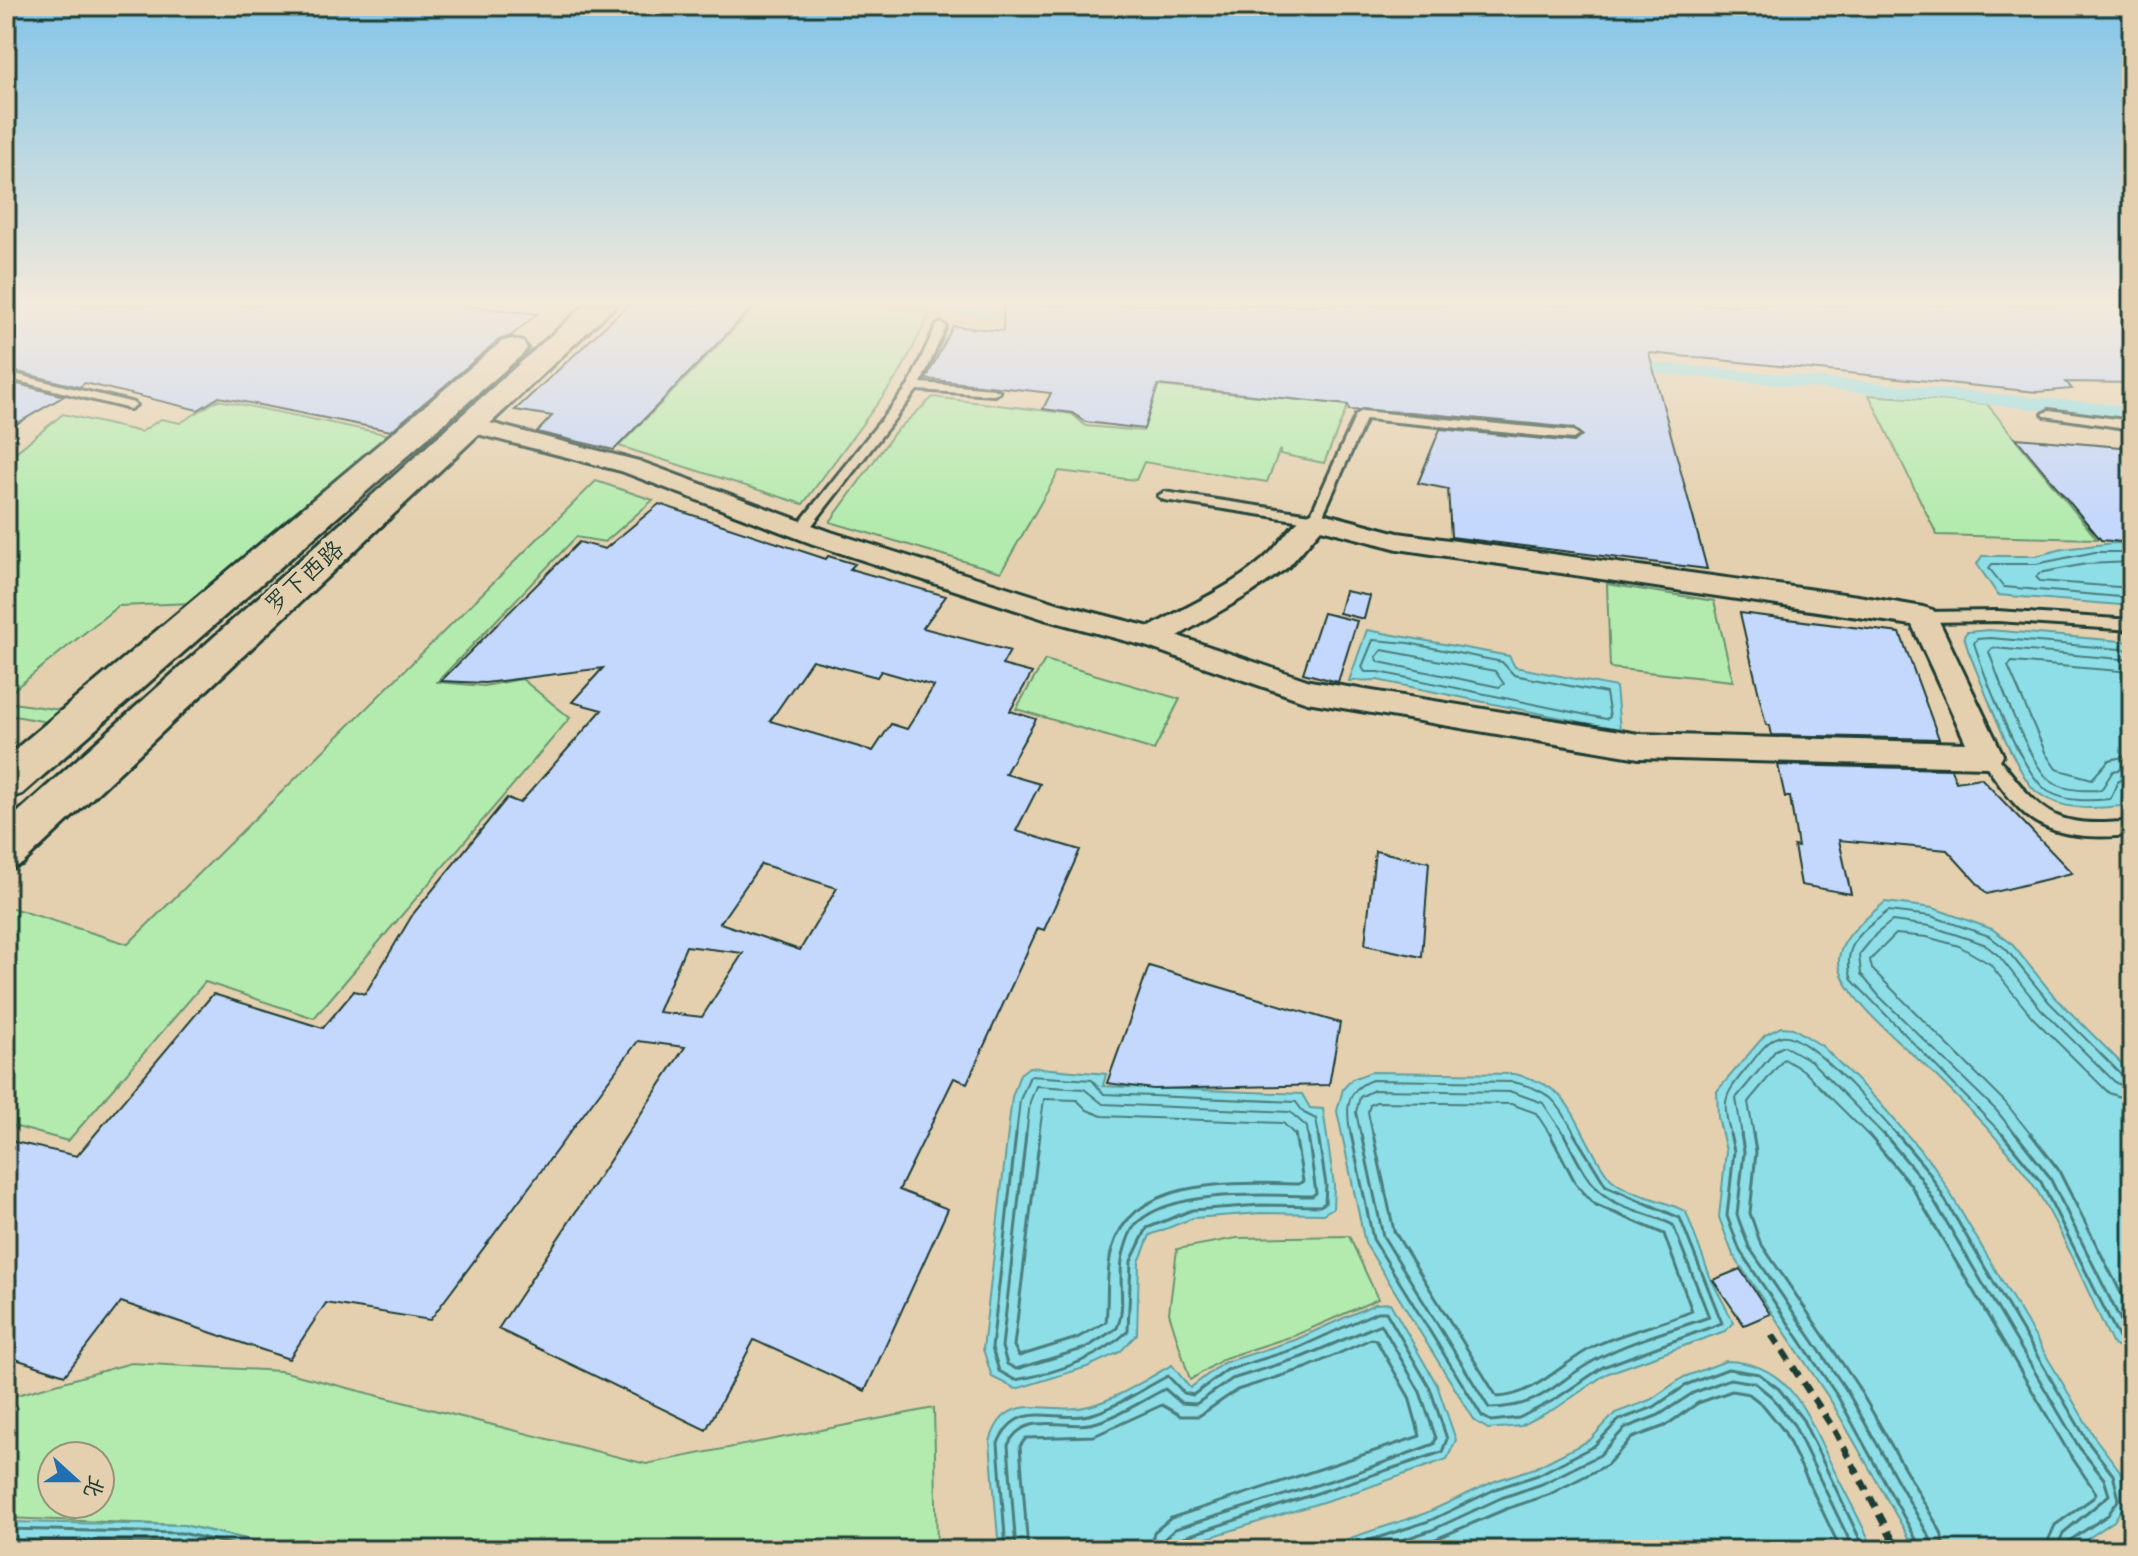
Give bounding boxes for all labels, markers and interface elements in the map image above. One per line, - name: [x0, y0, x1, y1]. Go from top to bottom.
- street label: 罗下西路: [258, 534, 349, 620]
- north arrow: [36, 1440, 116, 1520]
- text: 北: [78, 1472, 111, 1502]

